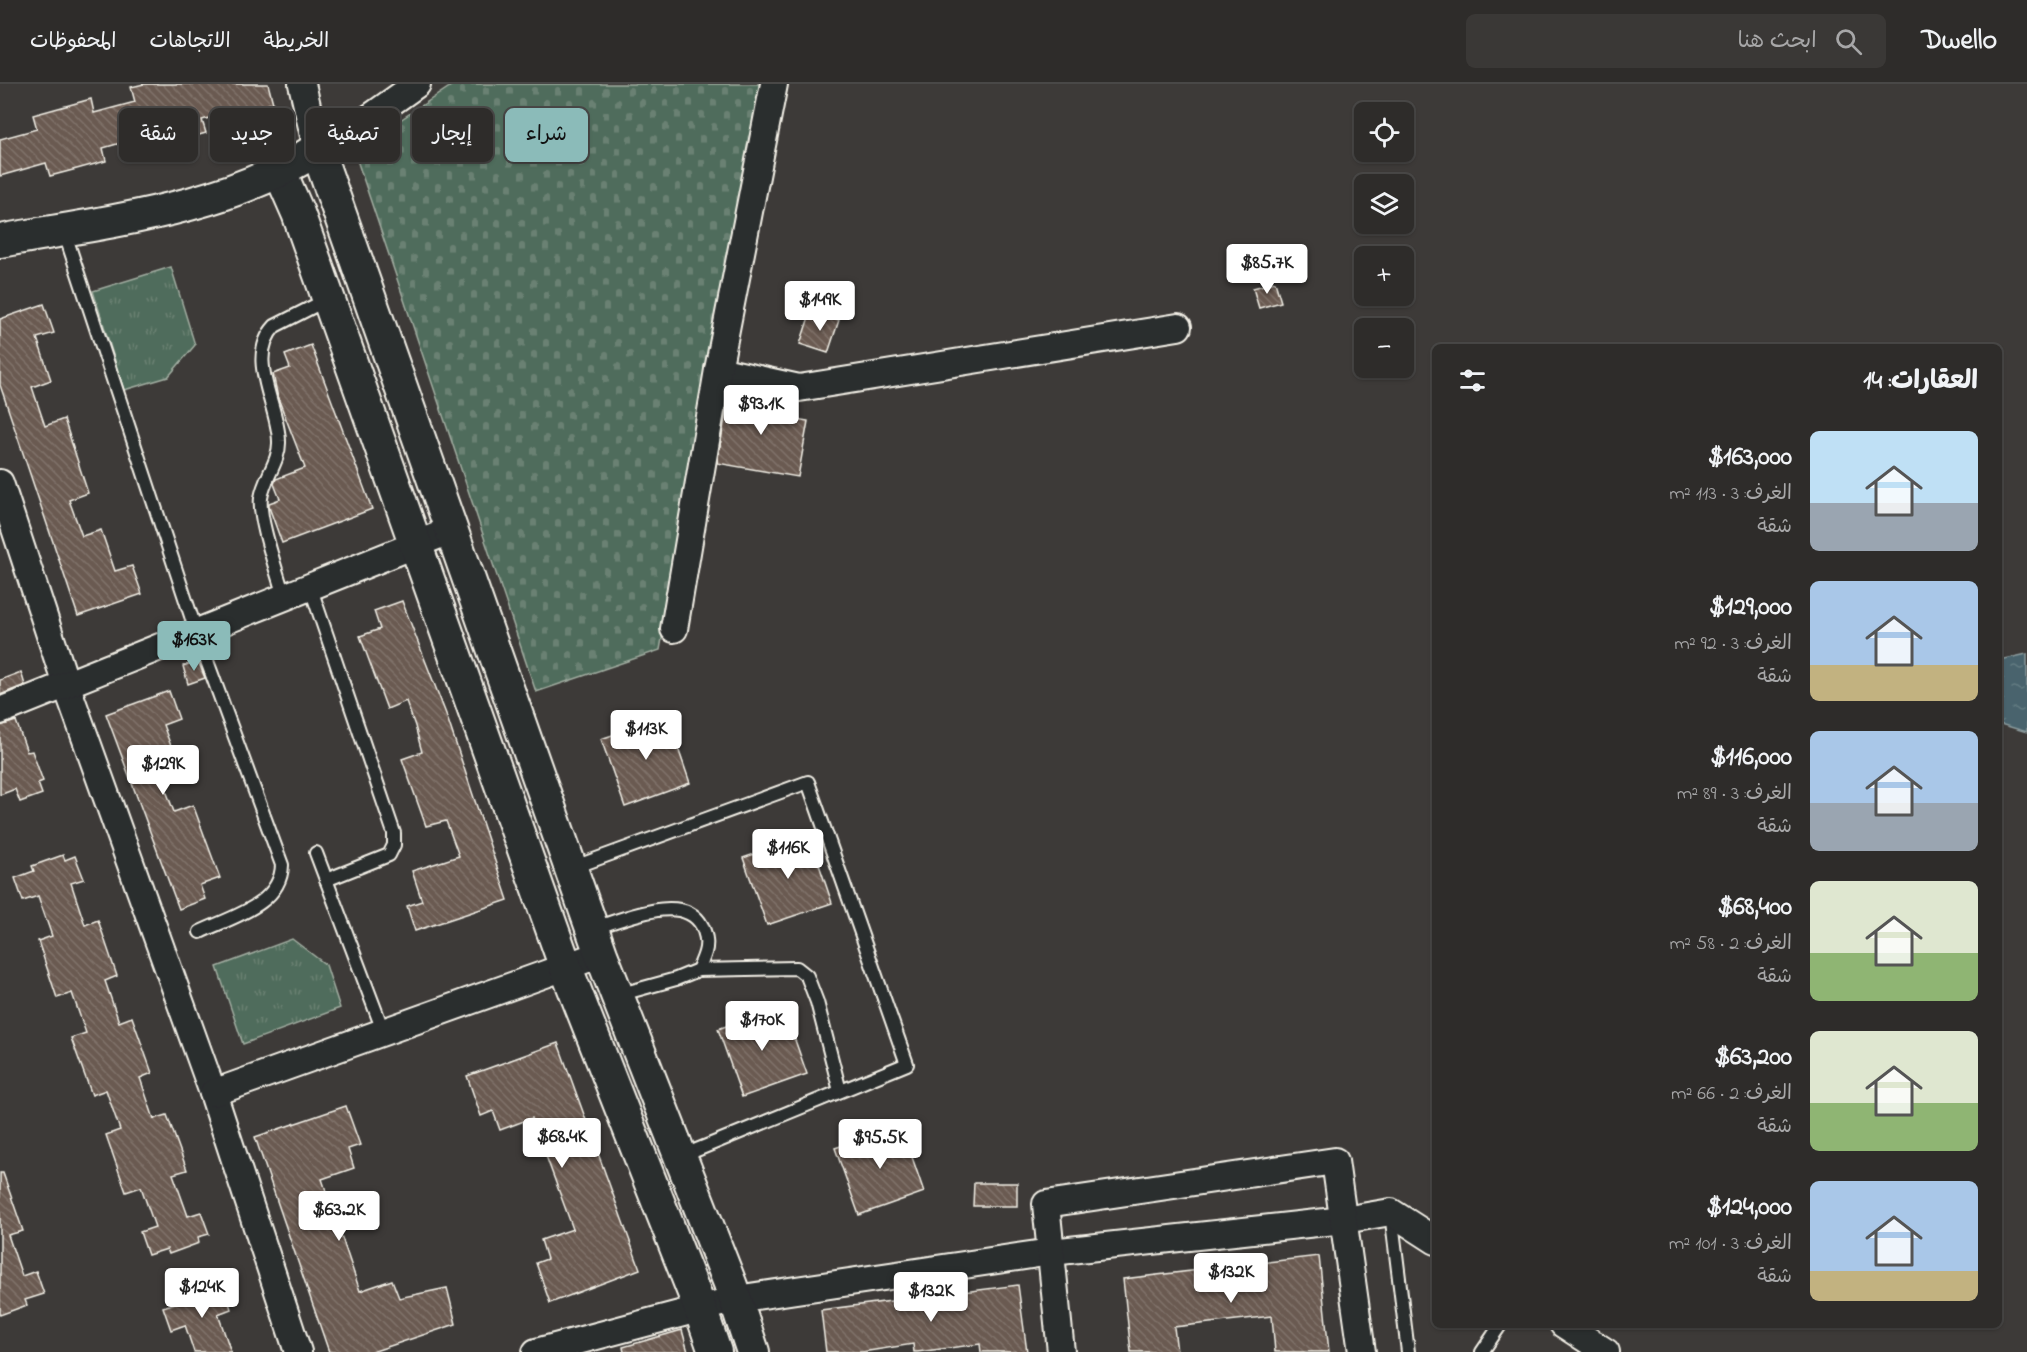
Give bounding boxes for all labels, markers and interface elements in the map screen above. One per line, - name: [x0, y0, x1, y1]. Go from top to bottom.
- search box: [1466, 14, 1886, 68]
- text: Dwello: [1922, 21, 1997, 62]
- icon: search: [1832, 25, 1865, 58]
- text: ابحث هنا: [1738, 26, 1817, 58]
- text: المحفوظات: [30, 27, 116, 57]
- text: الاتجاهات: [149, 27, 231, 57]
- text: الخريطة: [264, 27, 329, 57]
- map controls: [1354, 102, 1414, 378]
- button: locate: [1354, 102, 1414, 162]
- chip: شقة: [119, 108, 198, 162]
- chip: جديد: [210, 108, 294, 162]
- chip: تصفية: [306, 108, 400, 162]
- chip: إيجار: [412, 108, 493, 162]
- chip: شراء: [505, 108, 588, 162]
- button: layers: [1354, 174, 1414, 234]
- pin: $85.7K: [1218, 244, 1316, 295]
- button: +: [1354, 246, 1414, 306]
- text: $85.7K: [1240, 249, 1294, 278]
- pin: $149K: [778, 281, 862, 332]
- text: $149K: [799, 286, 841, 315]
- button: −: [1354, 318, 1414, 378]
- text: العقارات: 14: [1863, 363, 1978, 401]
- icon: filters: [1456, 364, 1489, 397]
- pin: $93.1K: [712, 385, 810, 436]
- text: $93.1K: [738, 390, 784, 419]
- text: $163,000: [1708, 439, 1792, 477]
- icon: home: [1858, 455, 1930, 527]
- text: الغرف: 3 · 113 m²: [1669, 480, 1792, 509]
- text: شقة: [1757, 513, 1792, 542]
- text: $129,000: [1709, 589, 1792, 627]
- icon: home: [1858, 605, 1930, 677]
- pin: $163K: [152, 621, 236, 672]
- text: $163K: [171, 626, 217, 655]
- text: الغرف: 3 · 92 m²: [1674, 630, 1792, 659]
- text: شقة: [1757, 663, 1792, 692]
- pin: $113K: [604, 710, 688, 761]
- text: $113K: [625, 715, 667, 744]
- text: $116,000: [1710, 739, 1792, 777]
- pin: $129K: [121, 745, 205, 796]
- text: $129K: [141, 750, 185, 779]
- icon: home: [1858, 755, 1930, 827]
- text: الغرف: 3 · 89 m²: [1677, 780, 1792, 809]
- text: شقة: [1757, 813, 1792, 842]
- pin: $116K: [746, 829, 830, 880]
- text: $116K: [766, 834, 810, 863]
- text: $68,400: [1717, 889, 1792, 927]
- icon: home: [1858, 905, 1930, 977]
- text: الغرف: 2 · 58 m²: [1670, 930, 1792, 959]
- text: شقة: [1757, 963, 1792, 992]
- pin: $170K: [720, 1001, 804, 1052]
- text: $170K: [739, 1006, 785, 1035]
- text: $63,200: [1714, 1039, 1792, 1077]
- icon: home: [1858, 1055, 1930, 1127]
- text: الغرف: 2 · 66 m²: [1671, 1080, 1792, 1109]
- text: شقة: [1757, 1113, 1792, 1142]
- pin: $68.4K: [513, 1118, 611, 1169]
- pin: $95.5K: [831, 1119, 929, 1170]
- text: $68.4K: [537, 1123, 587, 1152]
- text: $95.5K: [853, 1124, 907, 1153]
- text: $124,000: [1706, 1189, 1792, 1227]
- pin: $63.2K: [290, 1191, 388, 1242]
- text: $63.2K: [313, 1196, 365, 1225]
- icon: home: [1858, 1205, 1930, 1277]
- text: الغرف: 3 · 101 m²: [1669, 1230, 1792, 1259]
- pin: $132K: [1189, 1253, 1273, 1304]
- text: $132K: [1208, 1258, 1254, 1287]
- text: شقة: [1757, 1263, 1792, 1292]
- pin: $124K: [160, 1268, 244, 1319]
- pin: $132K: [889, 1272, 973, 1323]
- text: $124K: [179, 1273, 225, 1302]
- text: $132K: [908, 1277, 954, 1306]

